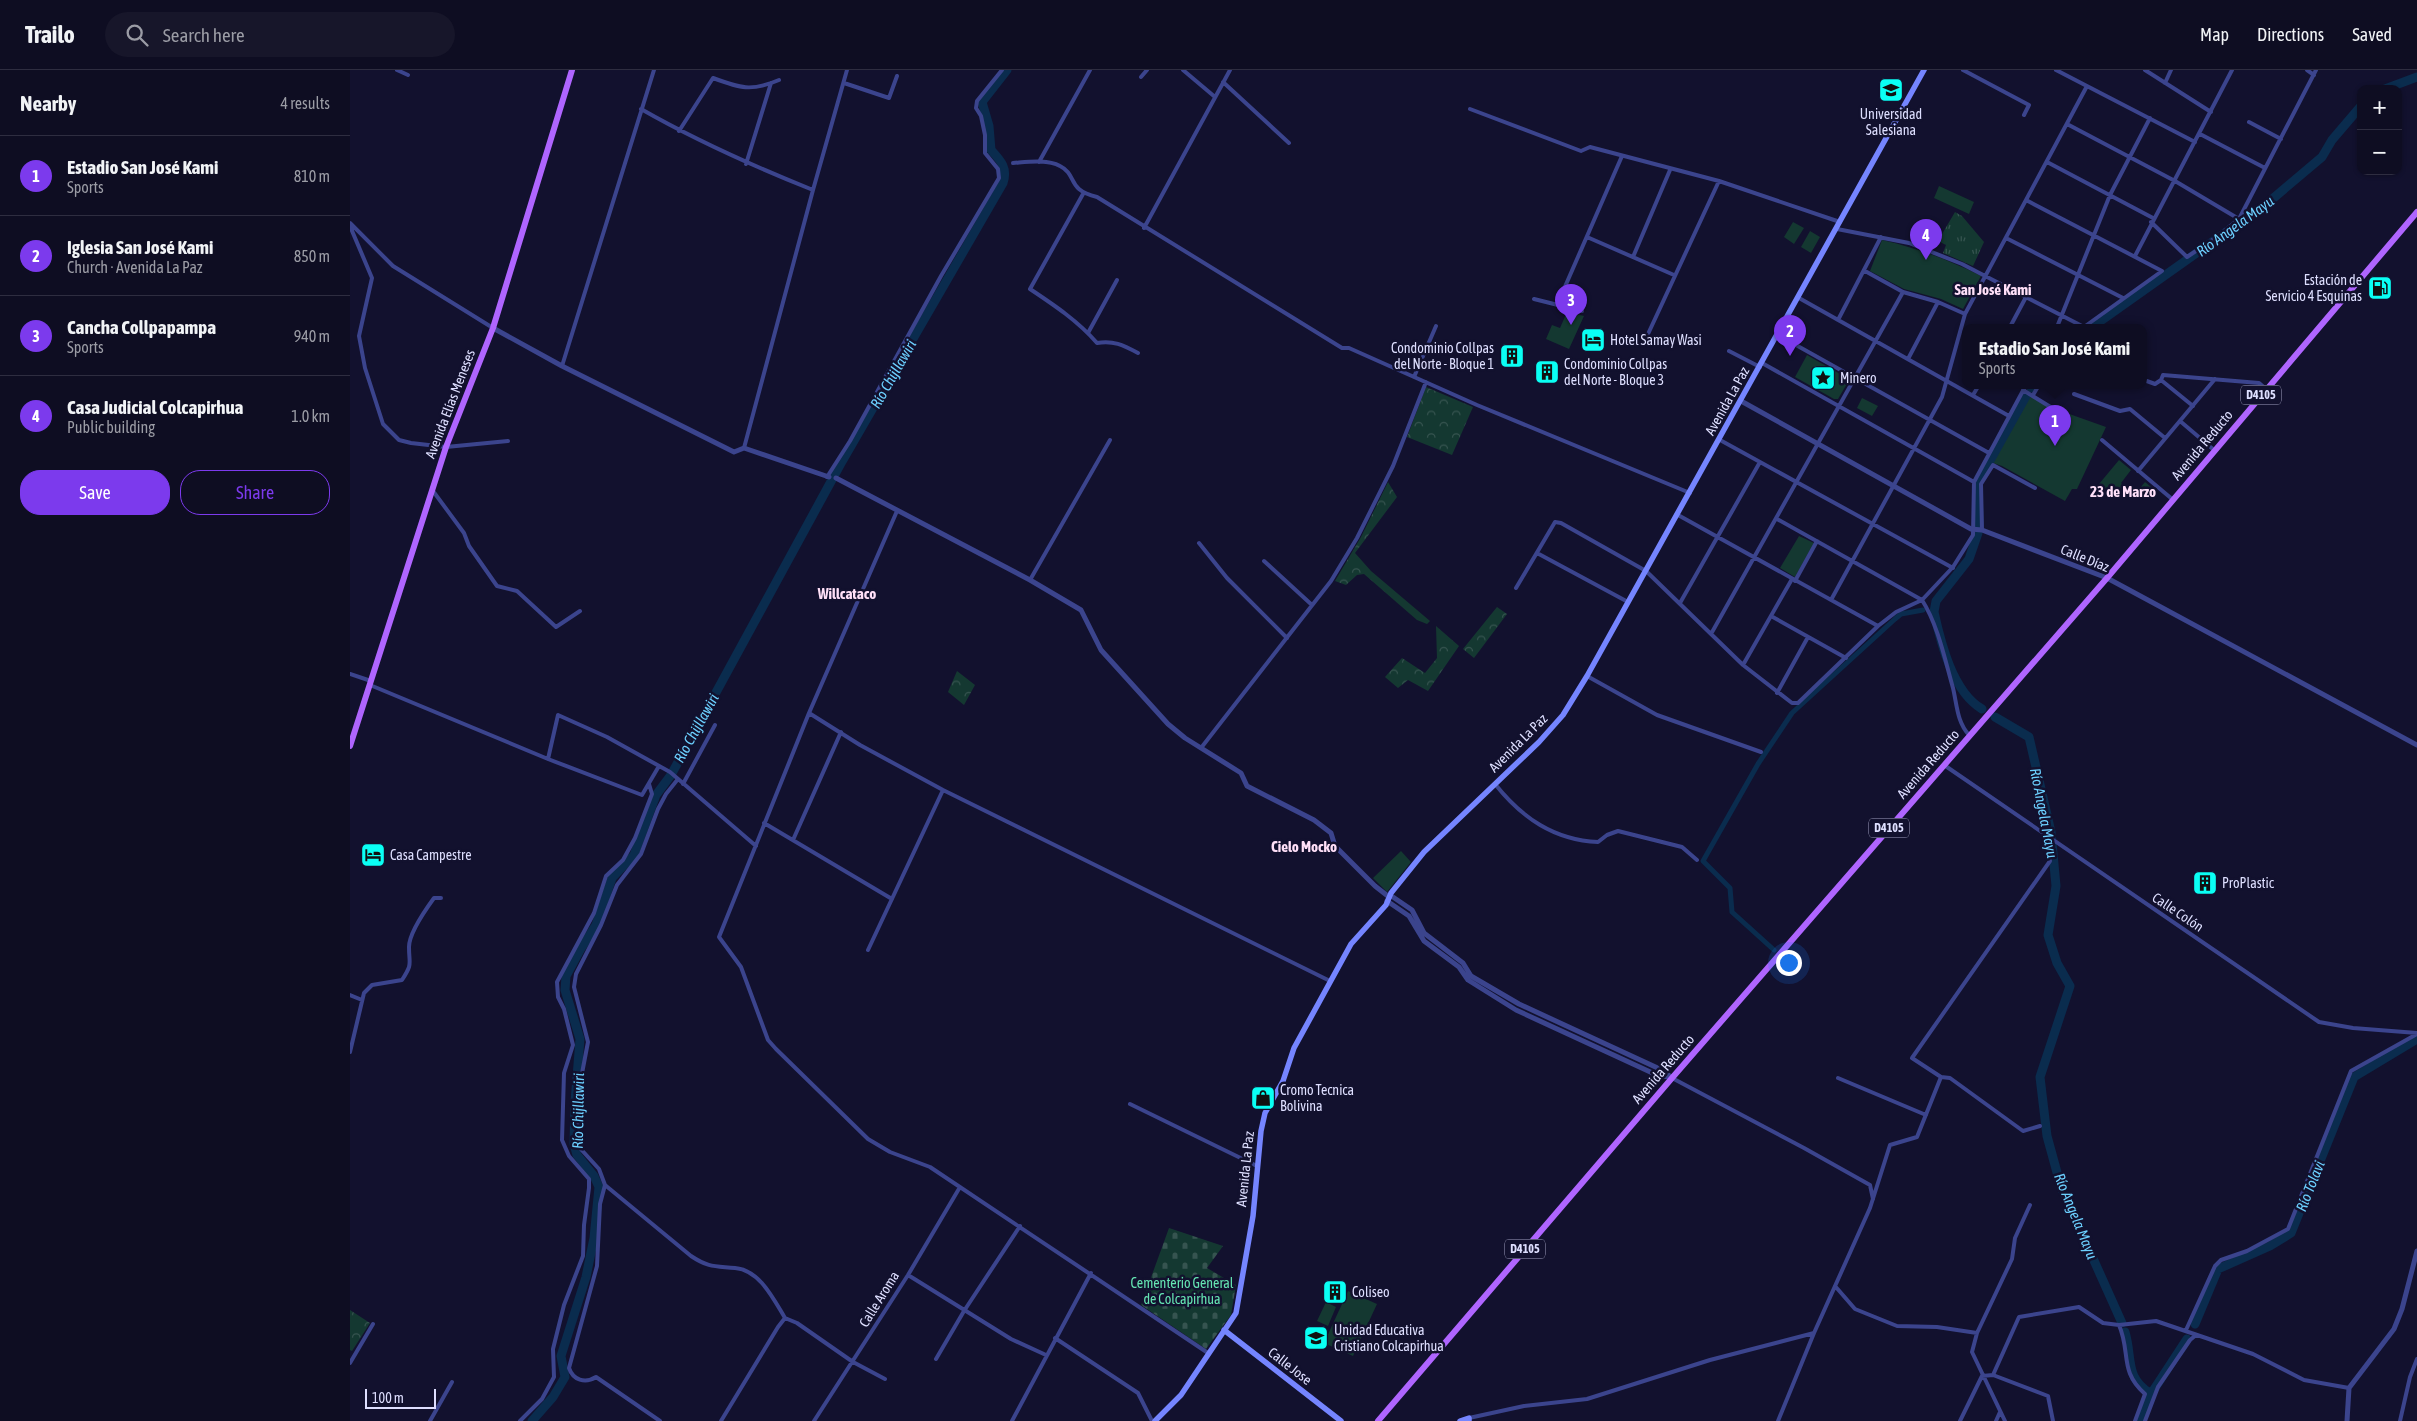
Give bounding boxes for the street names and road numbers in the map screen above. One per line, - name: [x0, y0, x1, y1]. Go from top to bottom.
- street label: Avenida Elías Meneses: [422, 347, 478, 461]
- street label: Avenida La Paz: [1702, 364, 1752, 438]
- road number: D4105: [2241, 386, 2281, 404]
- street label: Avenida Reducto: [2168, 407, 2236, 483]
- street label: Calle Díaz: [2058, 541, 2112, 575]
- street label: Avenida La Paz: [1486, 711, 1550, 775]
- street label: Avenida Reducto: [1894, 726, 1962, 802]
- road number: D4105: [1869, 818, 1909, 838]
- street label: Calle Colón: [2149, 889, 2207, 935]
- street label: Avenida Reducto: [1629, 1031, 1697, 1107]
- street label: Avenida La Paz: [1233, 1130, 1257, 1208]
- road number: D4105: [1505, 1240, 1545, 1258]
- street label: Calle Aroma: [856, 1268, 902, 1330]
- street label: Calle Jose: [1265, 1344, 1315, 1388]

